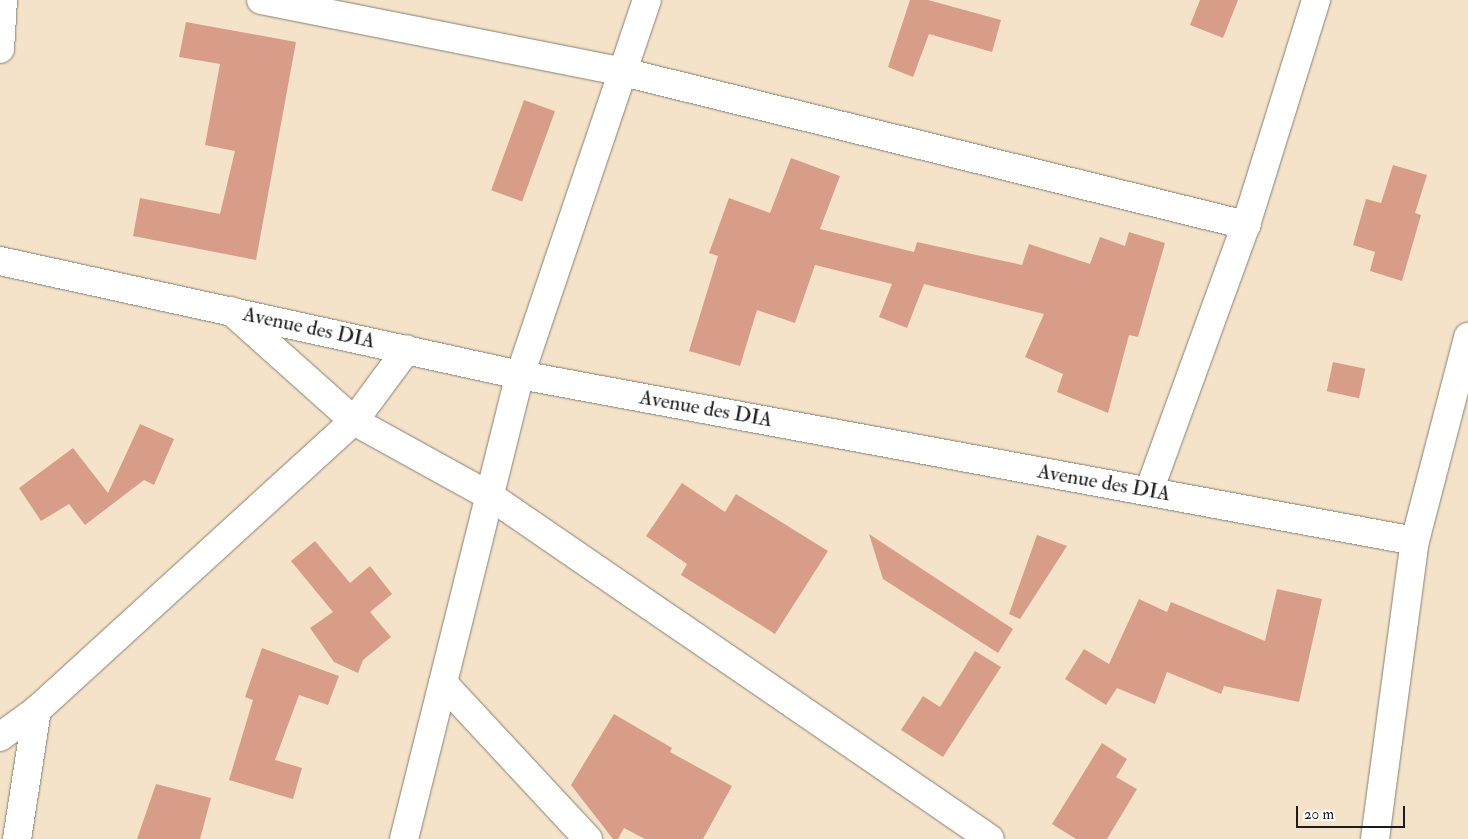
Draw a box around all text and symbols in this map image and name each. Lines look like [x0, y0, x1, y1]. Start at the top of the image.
street label: Avenue des DIA [241, 302, 377, 354]
street label: Avenue des DIA [637, 385, 775, 433]
street label: Avenue des DIA [1035, 459, 1173, 507]
scale bar [1298, 796, 1407, 828]
text: 20 m [1304, 805, 1334, 824]

